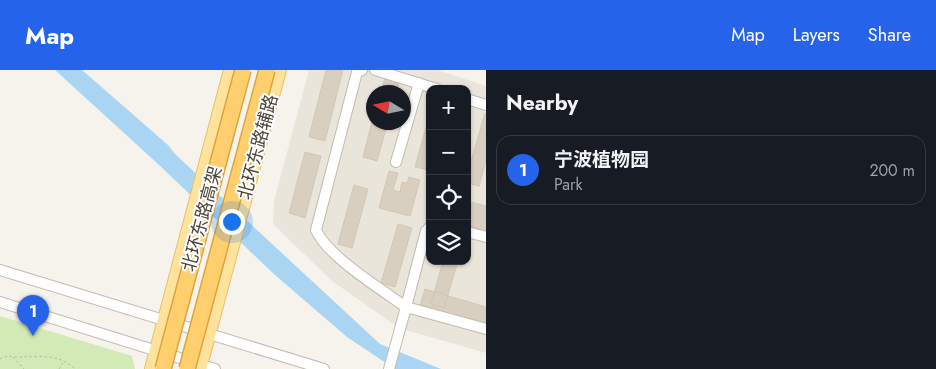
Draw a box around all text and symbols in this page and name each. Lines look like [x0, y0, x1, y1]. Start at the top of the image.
text: Map [25, 18, 74, 53]
text: Map [731, 22, 765, 48]
text: Layers [793, 22, 840, 48]
text: Share [868, 22, 911, 48]
north arrow [366, 85, 411, 130]
map controls [426, 85, 471, 265]
button: + [426, 85, 471, 130]
text: Nearby [506, 88, 578, 118]
street label: 北环东路辅路 [231, 91, 285, 203]
button: − [426, 130, 471, 175]
text: 宁波植物园 [554, 146, 649, 173]
text: 1 [519, 159, 527, 182]
text: 200 m [869, 159, 915, 182]
street label: 北环东路高架 [175, 163, 229, 275]
text: Park [554, 173, 583, 196]
button: locate [426, 175, 471, 220]
your location [219, 209, 245, 235]
button: layers [426, 220, 471, 265]
pin: 1 [17, 295, 49, 336]

